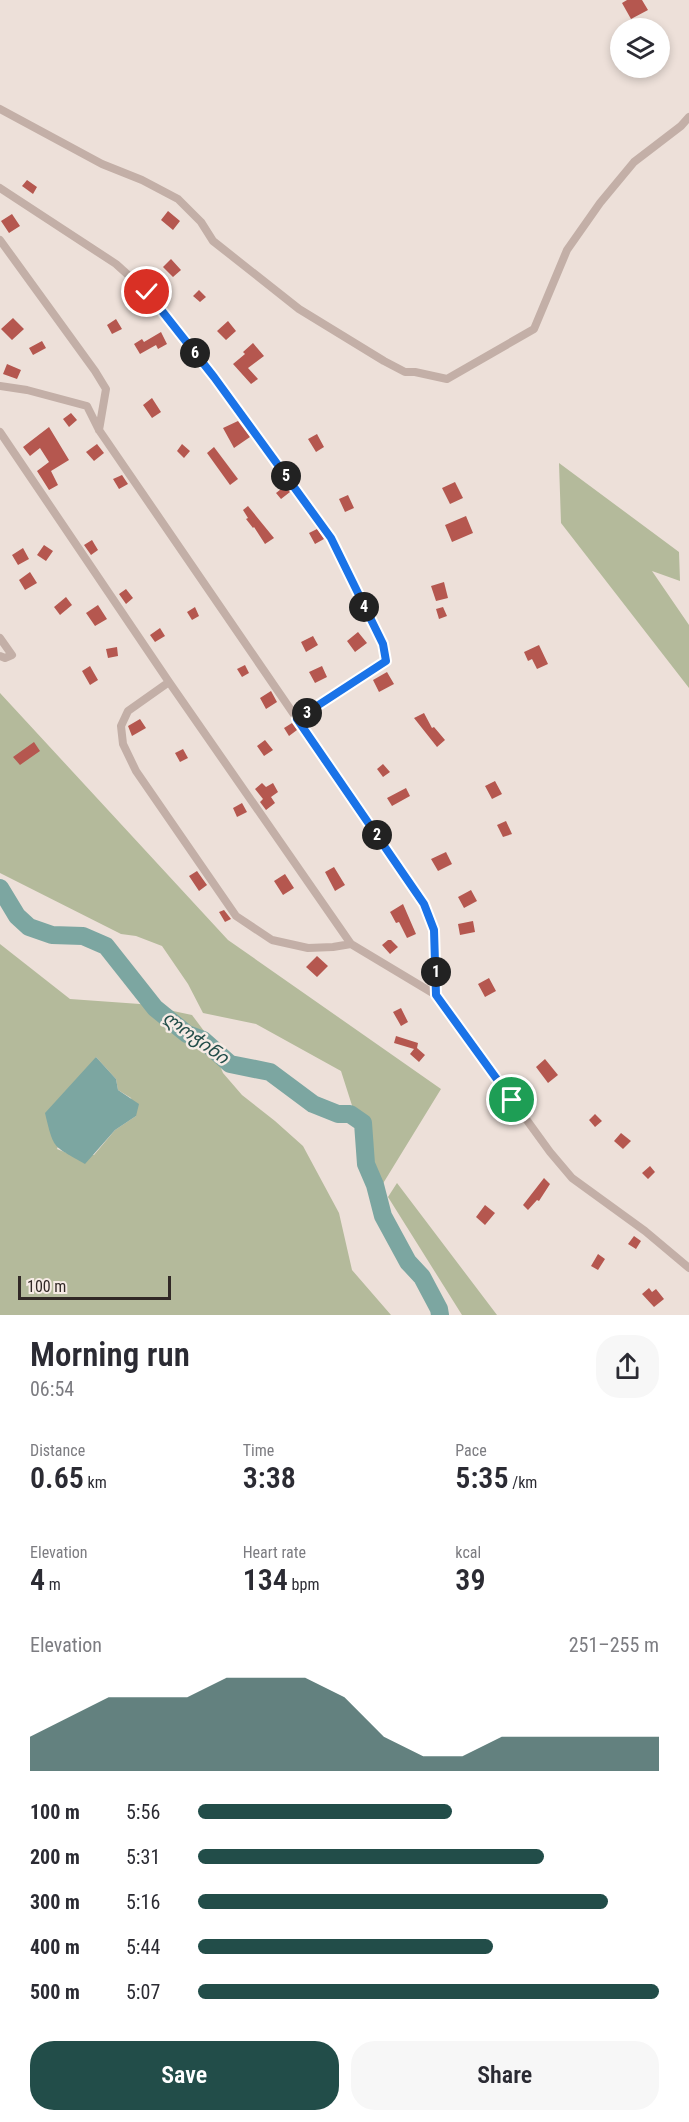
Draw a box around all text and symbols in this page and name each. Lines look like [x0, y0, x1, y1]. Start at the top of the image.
map controls [610, 18, 670, 78]
button: layers [610, 18, 670, 78]
pin [121, 266, 172, 317]
icon: check [130, 275, 163, 308]
pin: 6 [180, 338, 210, 368]
text: 6 [191, 343, 199, 362]
pin: 5 [271, 461, 301, 491]
text: 5 [282, 466, 290, 485]
pin: 4 [349, 592, 379, 622]
text: 4 [360, 597, 368, 616]
pin: 3 [292, 698, 322, 728]
text: 3 [303, 703, 311, 722]
pin: 2 [362, 820, 392, 850]
text: 2 [373, 825, 381, 844]
pin: 1 [421, 957, 451, 987]
text: 1 [432, 962, 440, 981]
water label: ლოჭინი [159, 1006, 233, 1069]
pin [486, 1074, 537, 1125]
icon: arrive [495, 1083, 528, 1116]
scale bar [18, 1273, 171, 1300]
text: 100 m [27, 1277, 66, 1296]
text: Morning run [30, 1335, 190, 1374]
button: share [596, 1335, 659, 1398]
text: 06:54 [30, 1377, 74, 1401]
text: Distance [30, 1441, 85, 1460]
text: Time [243, 1441, 274, 1460]
text: Pace [455, 1441, 487, 1460]
text: 0.65 [30, 1460, 84, 1495]
text: 3:38 [243, 1460, 296, 1495]
text: 5:35 [455, 1460, 509, 1495]
text: km [84, 1473, 107, 1492]
text: /km [509, 1473, 537, 1492]
text: Elevation [30, 1543, 88, 1562]
text: Heart rate [243, 1543, 306, 1562]
text: kcal [455, 1543, 481, 1562]
text: 4 [30, 1562, 45, 1597]
text: 134 [243, 1562, 288, 1597]
text: 39 [455, 1562, 486, 1597]
text: m [45, 1575, 61, 1594]
text: bpm [288, 1575, 319, 1594]
text: Elevation [30, 1633, 102, 1657]
text: 251–255 m [569, 1633, 659, 1657]
text: 100 m [30, 1800, 80, 1824]
text: 5:56 [126, 1800, 160, 1824]
text: 200 m [30, 1845, 80, 1869]
text: 5:31 [126, 1845, 160, 1869]
text: 300 m [30, 1890, 80, 1914]
text: 5:16 [126, 1890, 160, 1914]
text: 400 m [30, 1935, 80, 1959]
text: 5:44 [126, 1935, 160, 1959]
text: 500 m [30, 1980, 80, 2004]
text: 5:07 [126, 1980, 160, 2004]
button: Save [30, 2041, 339, 2110]
button: Share [351, 2041, 659, 2110]

